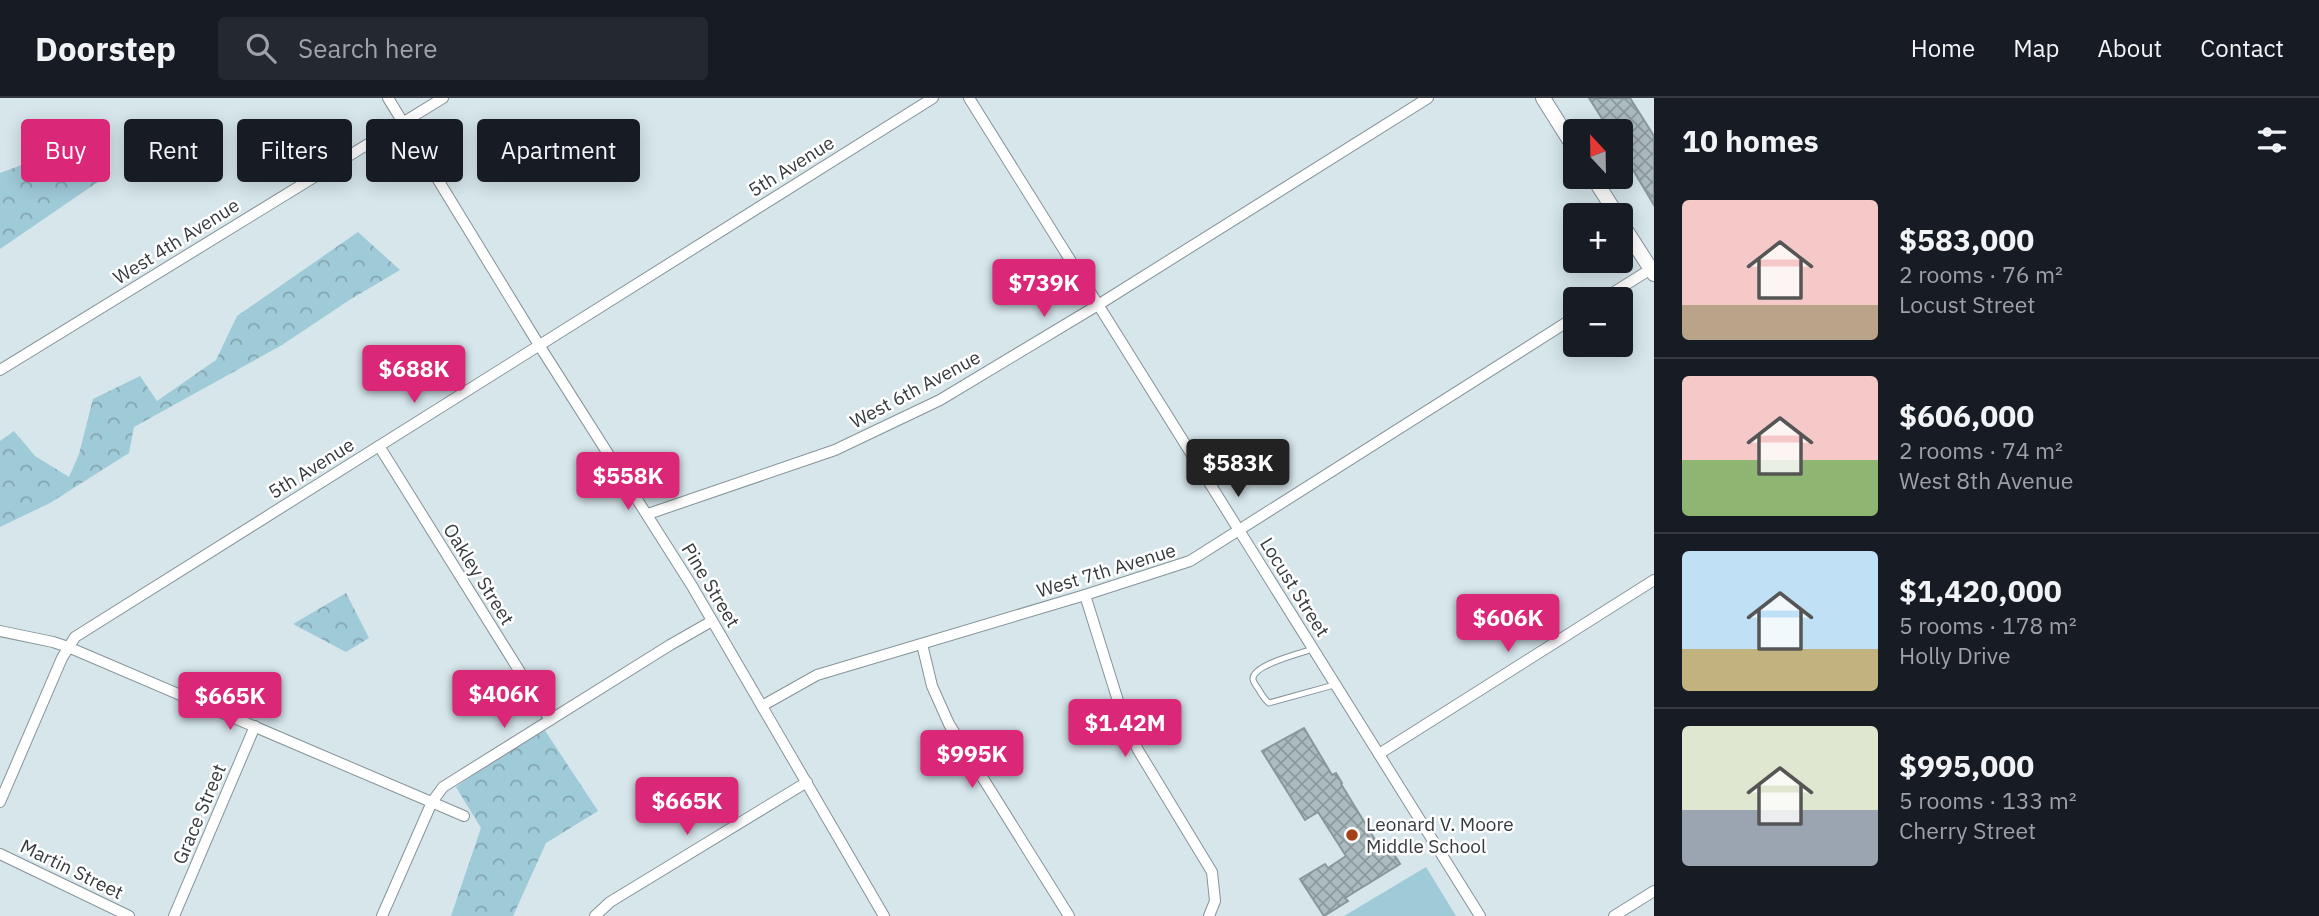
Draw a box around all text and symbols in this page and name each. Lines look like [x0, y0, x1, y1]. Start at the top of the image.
search box [218, 17, 708, 80]
text: Doorstep [35, 27, 176, 70]
icon: search [242, 29, 280, 67]
text: Search here [298, 31, 437, 65]
text: Home [1911, 32, 1975, 64]
text: Map [2013, 32, 2059, 64]
text: About [2097, 32, 2162, 64]
text: Contact [2200, 32, 2284, 64]
chip: Buy [21, 119, 110, 182]
chip: Rent [124, 119, 223, 182]
chip: Filters [237, 119, 352, 182]
chip: New [366, 119, 463, 182]
chip: Apartment [477, 119, 640, 182]
north arrow [1563, 119, 1633, 189]
map controls [1563, 119, 1633, 357]
text: 10 homes [1682, 121, 1819, 160]
icon: filters [2253, 121, 2291, 159]
street label: 5th Avenue [744, 130, 838, 202]
street label: West 4th Avenue [109, 193, 243, 289]
button: + [1563, 203, 1633, 273]
text: $583,000 [1899, 220, 2034, 259]
icon: home [1738, 228, 1822, 312]
text: 2 rooms · 76 m² [1899, 259, 2063, 289]
pin: $739K [995, 260, 1093, 319]
text: $739K [1008, 267, 1080, 297]
button: − [1563, 287, 1633, 357]
text: Locust Street [1899, 289, 2035, 319]
pin: $688K [365, 345, 463, 405]
street label: West 6th Avenue [846, 345, 984, 433]
text: $688K [378, 353, 450, 383]
text: $606,000 [1899, 396, 2034, 435]
icon: home [1738, 404, 1822, 488]
street label: 5th Avenue [264, 432, 358, 504]
text: 2 rooms · 74 m² [1899, 435, 2063, 465]
pin: $583K [1189, 440, 1287, 499]
text: $583K [1202, 447, 1274, 477]
pin: $558K [579, 452, 677, 512]
text: $558K [592, 460, 664, 490]
text: West 8th Avenue [1899, 465, 2073, 495]
street label: Oakley Street [438, 519, 520, 629]
street label: Locust Street [1255, 533, 1335, 641]
street label: West 7th Avenue [1034, 537, 1178, 603]
street label: Pine Street [676, 538, 746, 632]
text: $1,420,000 [1899, 571, 2062, 610]
icon: home [1738, 579, 1822, 663]
pin: $606K [1459, 594, 1557, 654]
text: $606K [1472, 602, 1544, 632]
text: 5 rooms · 178 m² [1899, 610, 2077, 640]
text: Holly Drive [1899, 640, 2011, 670]
pin: $406K [455, 670, 553, 730]
pin: $665K [181, 672, 279, 732]
text: $406K [468, 678, 540, 708]
text: $665K [194, 680, 266, 710]
pin: $1.42M [1068, 700, 1182, 759]
text: $1.42M [1084, 707, 1166, 737]
pin: $995K [923, 730, 1021, 790]
text: $995K [936, 738, 1008, 768]
text: $995,000 [1899, 746, 2034, 785]
icon: home [1738, 754, 1822, 838]
street label: Grace Street [167, 760, 231, 868]
pin: $665K [638, 778, 736, 837]
text: $665K [651, 785, 723, 815]
text: 5 rooms · 133 m² [1899, 785, 2077, 815]
place label: Leonard V. Moore Middle School [1366, 812, 1514, 858]
text: Cherry Street [1899, 815, 2036, 845]
marker: Leonard V. Moore Middle School [1344, 827, 1360, 843]
street label: Martin Street [17, 834, 127, 904]

